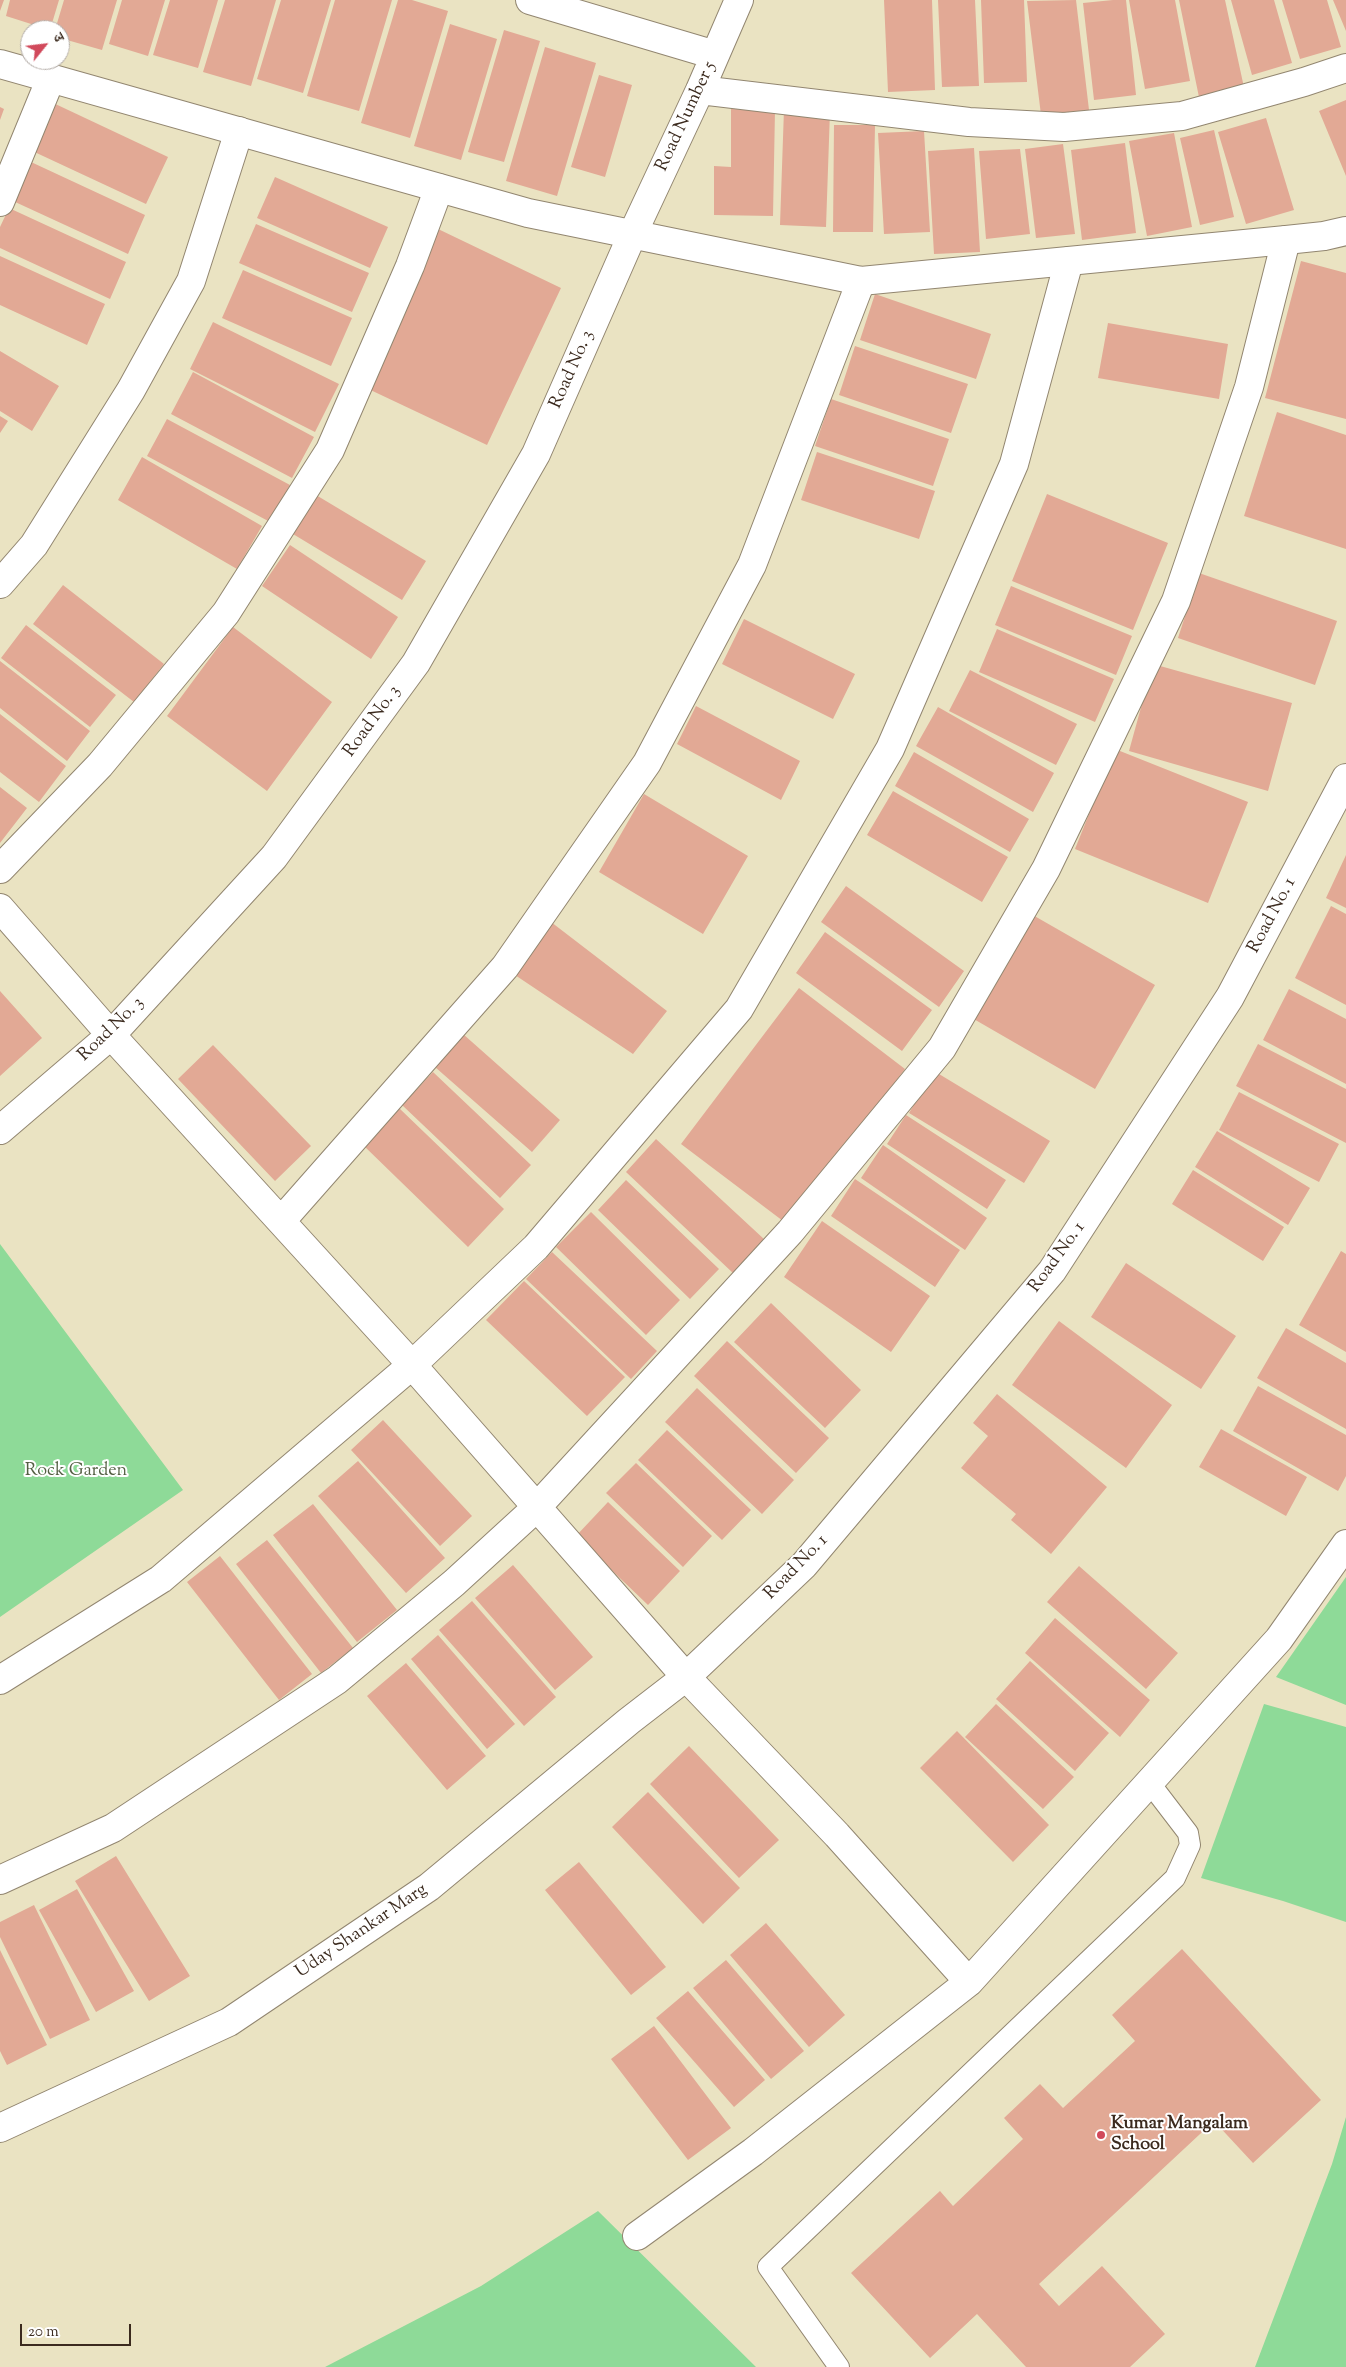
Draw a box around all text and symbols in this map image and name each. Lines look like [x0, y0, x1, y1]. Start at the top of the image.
north arrow [20, 20, 70, 70]
text: उ [47, 30, 68, 46]
street label: Road Number 5 [652, 59, 722, 175]
street label: Road No. 3 [546, 328, 600, 412]
street label: Road No. 3 [340, 682, 406, 762]
street label: Road No. 1 [1244, 875, 1302, 957]
street label: Road No. 3 [74, 993, 150, 1067]
street label: Road No. 1 [1025, 1218, 1091, 1298]
park label: Rock Garden [25, 1461, 127, 1483]
street label: Road No. 1 [761, 1531, 833, 1605]
street label: Uday Shankar Marg [292, 1880, 432, 1984]
place label: Kumar Mangalam School [1111, 2114, 1248, 2156]
marker: Kumar Mangalam School [1095, 2129, 1107, 2141]
scale bar [22, 2314, 134, 2346]
text: 20 m [28, 2322, 59, 2343]

